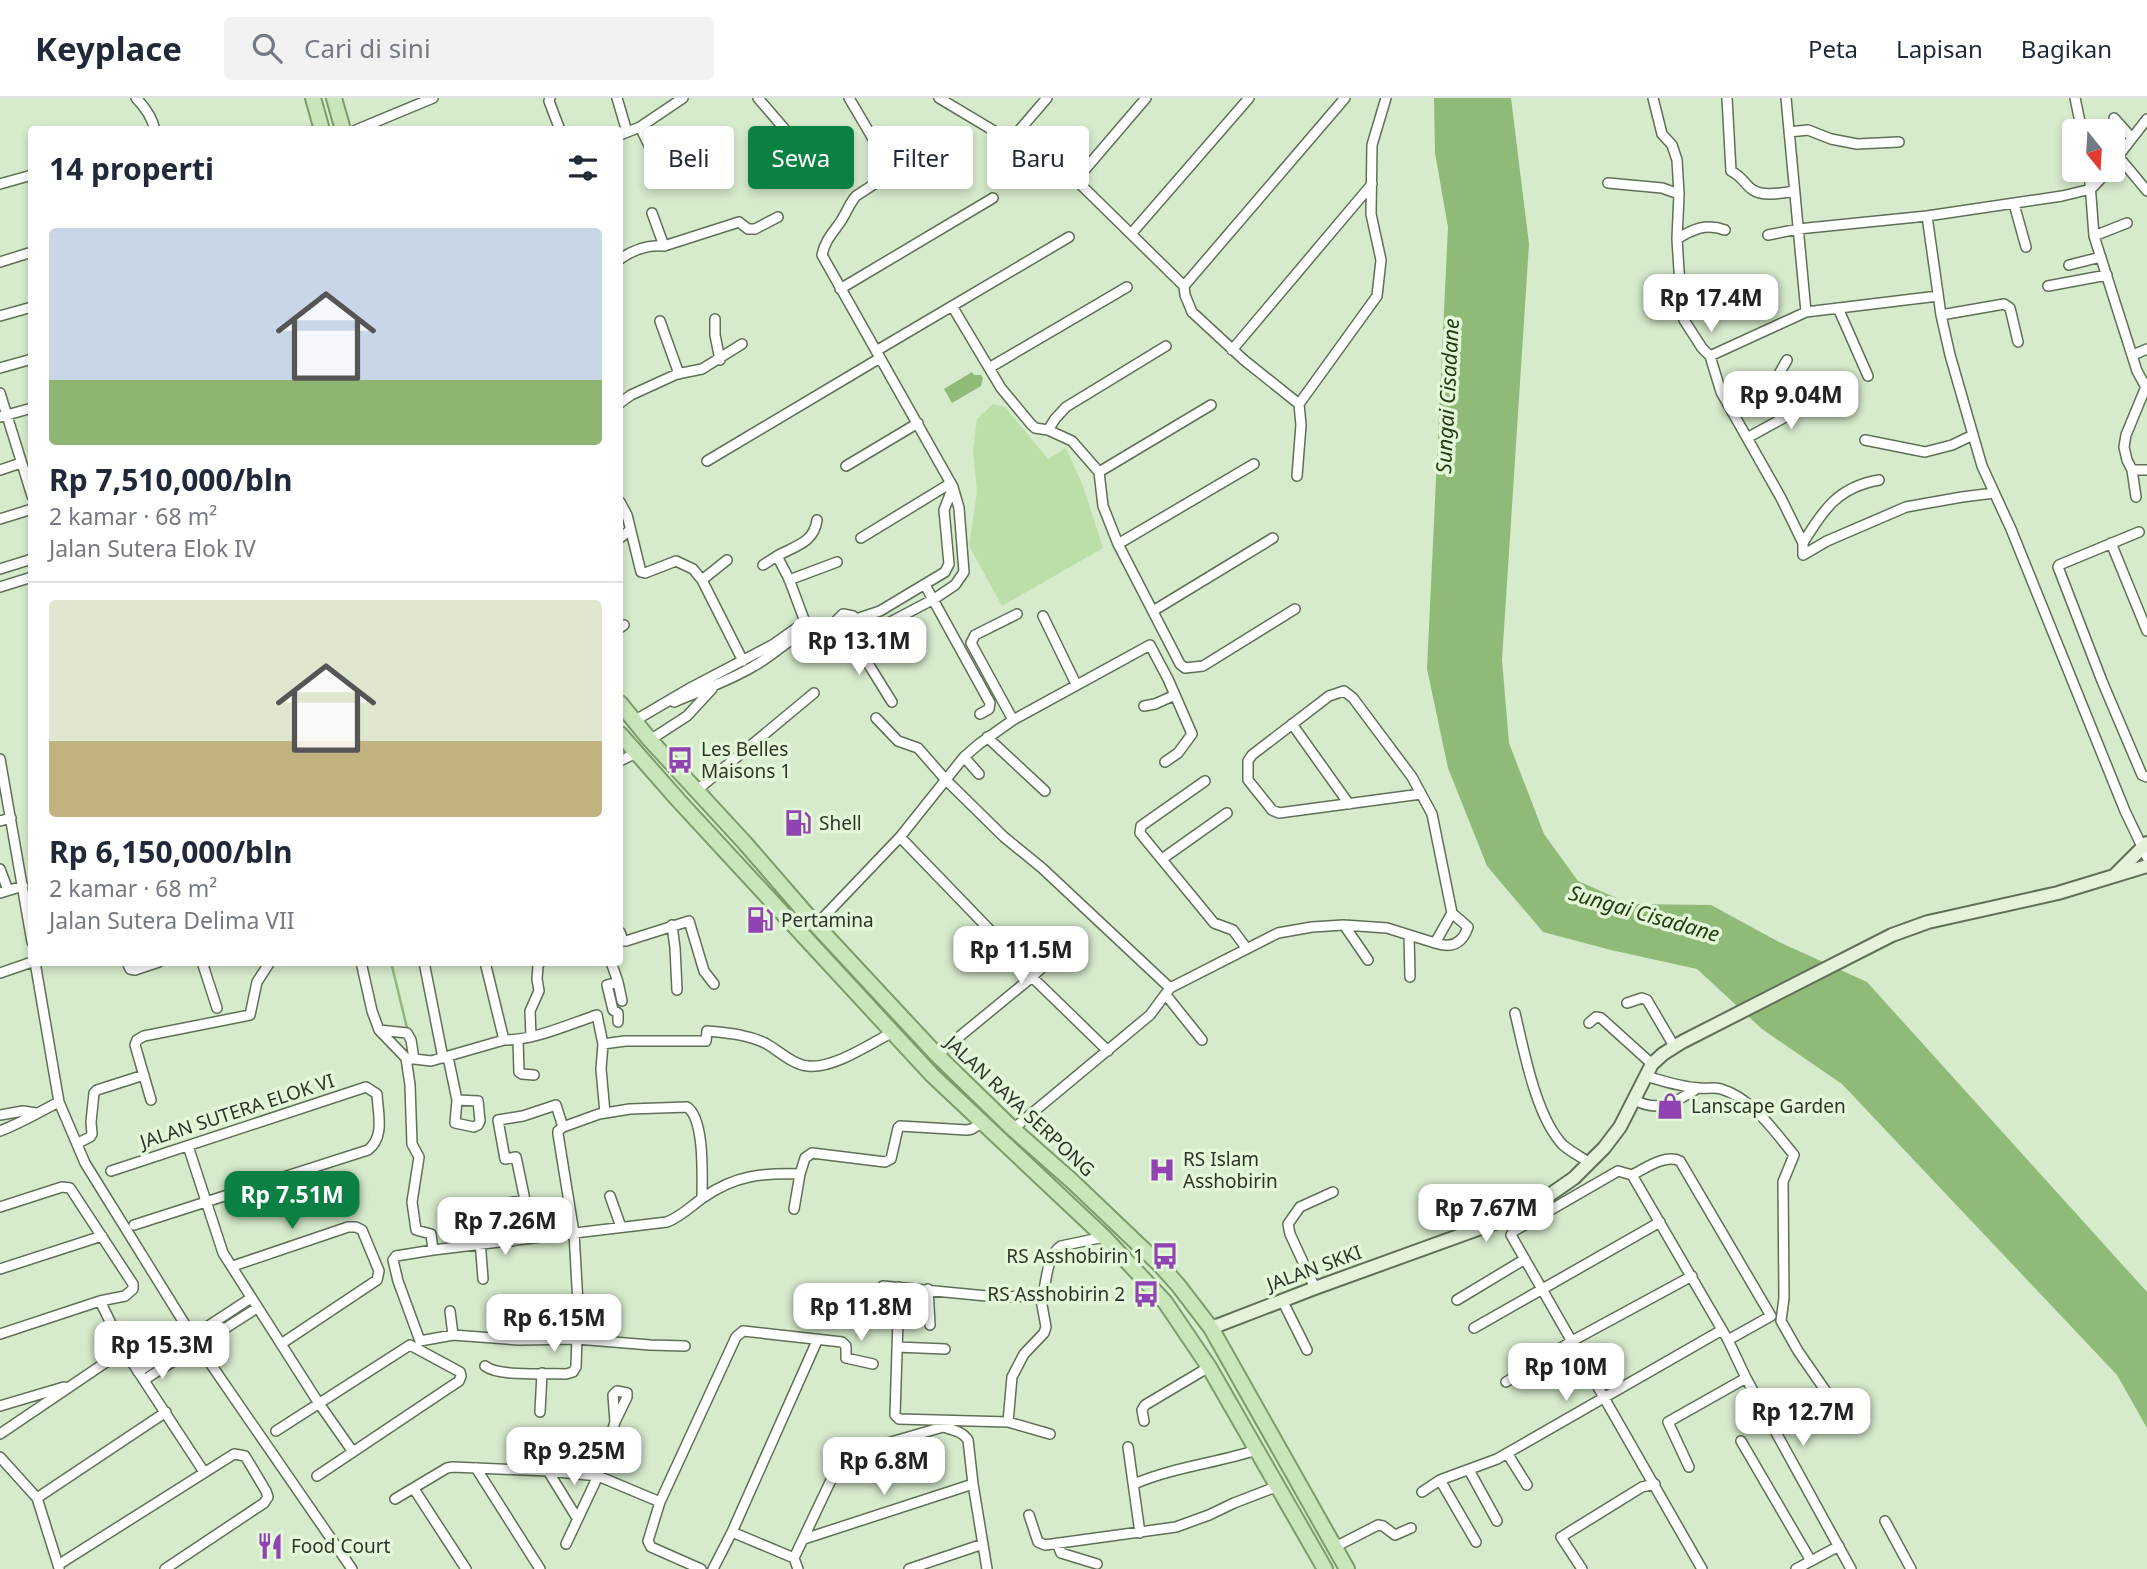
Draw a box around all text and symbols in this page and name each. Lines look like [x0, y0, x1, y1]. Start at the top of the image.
search box [224, 17, 714, 80]
text: Keyplace [35, 26, 182, 71]
icon: search [248, 29, 286, 67]
text: Cari di sini [304, 30, 431, 66]
text: Peta [1808, 32, 1858, 65]
text: Lapisan [1896, 32, 1983, 65]
text: Bagikan [2021, 32, 2112, 65]
north arrow [2062, 119, 2124, 182]
map controls [2062, 119, 2125, 182]
chip: Beli [644, 126, 734, 189]
chip: Sewa [748, 126, 854, 189]
chip: Filter [868, 126, 973, 189]
chip: Baru [987, 126, 1089, 189]
text: 14 properti [49, 148, 214, 189]
icon: filters [564, 149, 602, 187]
icon: home [263, 273, 389, 399]
pin: Rp 17.4M [1639, 274, 1783, 334]
text: Rp 17.4M [1659, 281, 1763, 313]
water label: Sungai Cisadane [1429, 318, 1465, 474]
pin: Rp 9.04M [1719, 372, 1863, 431]
text: Rp 9.04M [1739, 378, 1843, 410]
text: Rp 7,510,000/bln [49, 459, 293, 500]
text: 2 kamar · 68 m² [49, 500, 217, 532]
text: Jalan Sutera Elok IV [49, 532, 256, 564]
pin: Rp 13.1M [787, 618, 931, 677]
text: Rp 13.1M [807, 624, 911, 656]
icon: home [263, 645, 389, 771]
place label: Les Belles Maisons 1 [701, 736, 791, 784]
bus stop icon: Les Belles Maisons 1 [665, 745, 695, 775]
fuel station icon: Shell [783, 808, 813, 838]
place label: Shell [819, 810, 862, 836]
text: Rp 6,150,000/bln [49, 831, 293, 872]
text: 2 kamar · 68 m² [49, 872, 217, 904]
water label: Sungai Cisadane [1566, 878, 1723, 948]
text: Jalan Sutera Delima VII [49, 904, 295, 936]
fuel station icon: Pertamina [745, 905, 775, 935]
place label: Pertamina [781, 907, 874, 933]
pin: Rp 11.5M [949, 926, 1093, 986]
text: Rp 11.5M [969, 933, 1073, 965]
street label: JALAN RAYA SERPONG [938, 1028, 1100, 1182]
street label: JALAN SUTERA ELOK VI [135, 1067, 337, 1155]
shop icon: Lanscape Garden [1655, 1091, 1685, 1121]
place label: Lanscape Garden [1691, 1093, 1846, 1119]
place label: RS Islam Asshobirin [1183, 1146, 1278, 1194]
hospital icon: RS Islam Asshobirin [1147, 1155, 1177, 1185]
pin: Rp 7.51M [220, 1172, 364, 1231]
text: Rp 7.51M [240, 1178, 344, 1210]
pin: Rp 7.67M [1414, 1184, 1558, 1244]
text: Rp 7.67M [1434, 1191, 1538, 1223]
pin: Rp 7.26M [433, 1198, 577, 1257]
text: Rp 7.26M [453, 1204, 557, 1236]
street label: JALAN SKKI [1261, 1239, 1365, 1298]
bus stop icon: RS Asshobirin 1 [1150, 1241, 1180, 1271]
place label: RS Asshobirin 1 [1006, 1243, 1144, 1269]
bus stop icon: RS Asshobirin 2 [1131, 1279, 1161, 1309]
place label: RS Asshobirin 2 [987, 1281, 1125, 1307]
pin: Rp 11.8M [789, 1284, 933, 1343]
text: Rp 11.8M [809, 1290, 913, 1322]
pin: Rp 6.15M [482, 1294, 626, 1354]
text: Rp 6.15M [502, 1301, 606, 1333]
pin: Rp 15.3M [90, 1322, 234, 1381]
text: Rp 15.3M [110, 1328, 214, 1360]
pin: Rp 10M [1509, 1344, 1623, 1403]
text: Rp 10M [1524, 1350, 1608, 1382]
pin: Rp 12.7M [1731, 1388, 1875, 1448]
text: Rp 12.7M [1751, 1395, 1855, 1427]
pin: Rp 9.25M [502, 1428, 646, 1487]
text: Rp 9.25M [522, 1434, 626, 1466]
pin: Rp 6.8M [819, 1438, 949, 1497]
text: Rp 6.8M [839, 1444, 929, 1476]
restaurant icon: Food Court [255, 1531, 285, 1561]
place label: Food Court [291, 1533, 391, 1559]

